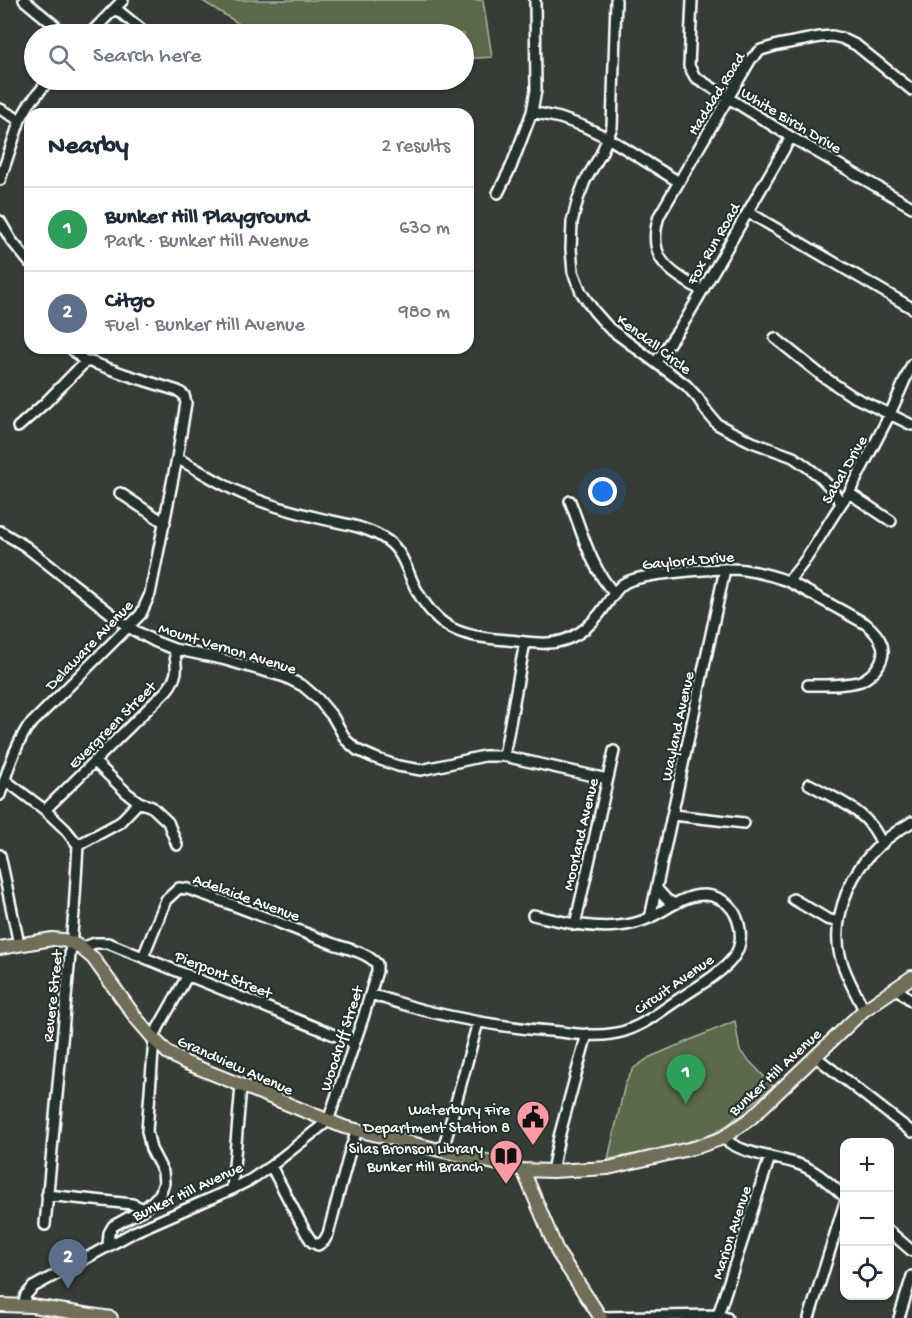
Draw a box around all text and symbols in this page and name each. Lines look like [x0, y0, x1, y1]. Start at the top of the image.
search box [24, 24, 474, 90]
icon: search [45, 41, 78, 74]
text: Search here [93, 44, 201, 70]
street label: Haddad Road [685, 49, 752, 140]
street label: White Birch Drive [736, 84, 845, 160]
text: Nearby [48, 132, 129, 163]
text: 2 results [381, 136, 450, 159]
street label: Fox Run Road [684, 199, 747, 290]
text: Bunker Hill Playground [105, 205, 309, 231]
text: 1 [63, 218, 72, 241]
text: 630 m [399, 218, 450, 241]
text: Park · Bunker Hill Avenue [105, 231, 309, 254]
text: Citgo [105, 289, 155, 315]
text: 2 [63, 302, 72, 325]
text: 980 m [399, 302, 450, 325]
street label: Kendall Circle [612, 311, 695, 381]
text: Fuel · Bunker Hill Avenue [105, 315, 305, 338]
street label: Sabal Drive [819, 433, 874, 508]
your location [588, 477, 617, 506]
street label: Gaylord Drive [641, 549, 736, 576]
street label: Delaware Avenue [42, 597, 139, 696]
street label: Mount Vernon Avenue [156, 620, 299, 681]
street label: Wayland Avenue [659, 669, 700, 783]
street label: Evergreen Street [66, 678, 162, 774]
street label: Moorland Avenue [560, 776, 605, 893]
street label: Adelaide Avenue [190, 871, 303, 928]
street label: Revere Street [40, 948, 69, 1043]
street label: Pierpont Street [170, 948, 275, 1005]
street label: Circuit Avenue [632, 951, 719, 1020]
street label: Woodruff Street [317, 983, 370, 1094]
street label: Bunker Hill Avenue [725, 1025, 827, 1122]
street label: Grandview Avenue [174, 1033, 296, 1102]
pin: 1 [666, 1054, 706, 1104]
public building icon: Waterbury Fire Department Station 8 [515, 1099, 551, 1146]
place label: Waterbury Fire Department Station 8 [363, 1102, 511, 1139]
library icon: Silas Bronson Library Bunker Hill Branch [488, 1138, 524, 1185]
map controls [840, 1138, 894, 1300]
button: + [840, 1138, 894, 1192]
place label: Silas Bronson Library Bunker Hill Branch [349, 1141, 483, 1178]
street label: Bunker Hill Avenue [129, 1159, 247, 1227]
street label: Marion Avenue [709, 1183, 758, 1282]
button: − [840, 1192, 894, 1246]
pin: 2 [48, 1240, 88, 1289]
button: locate [840, 1246, 894, 1300]

